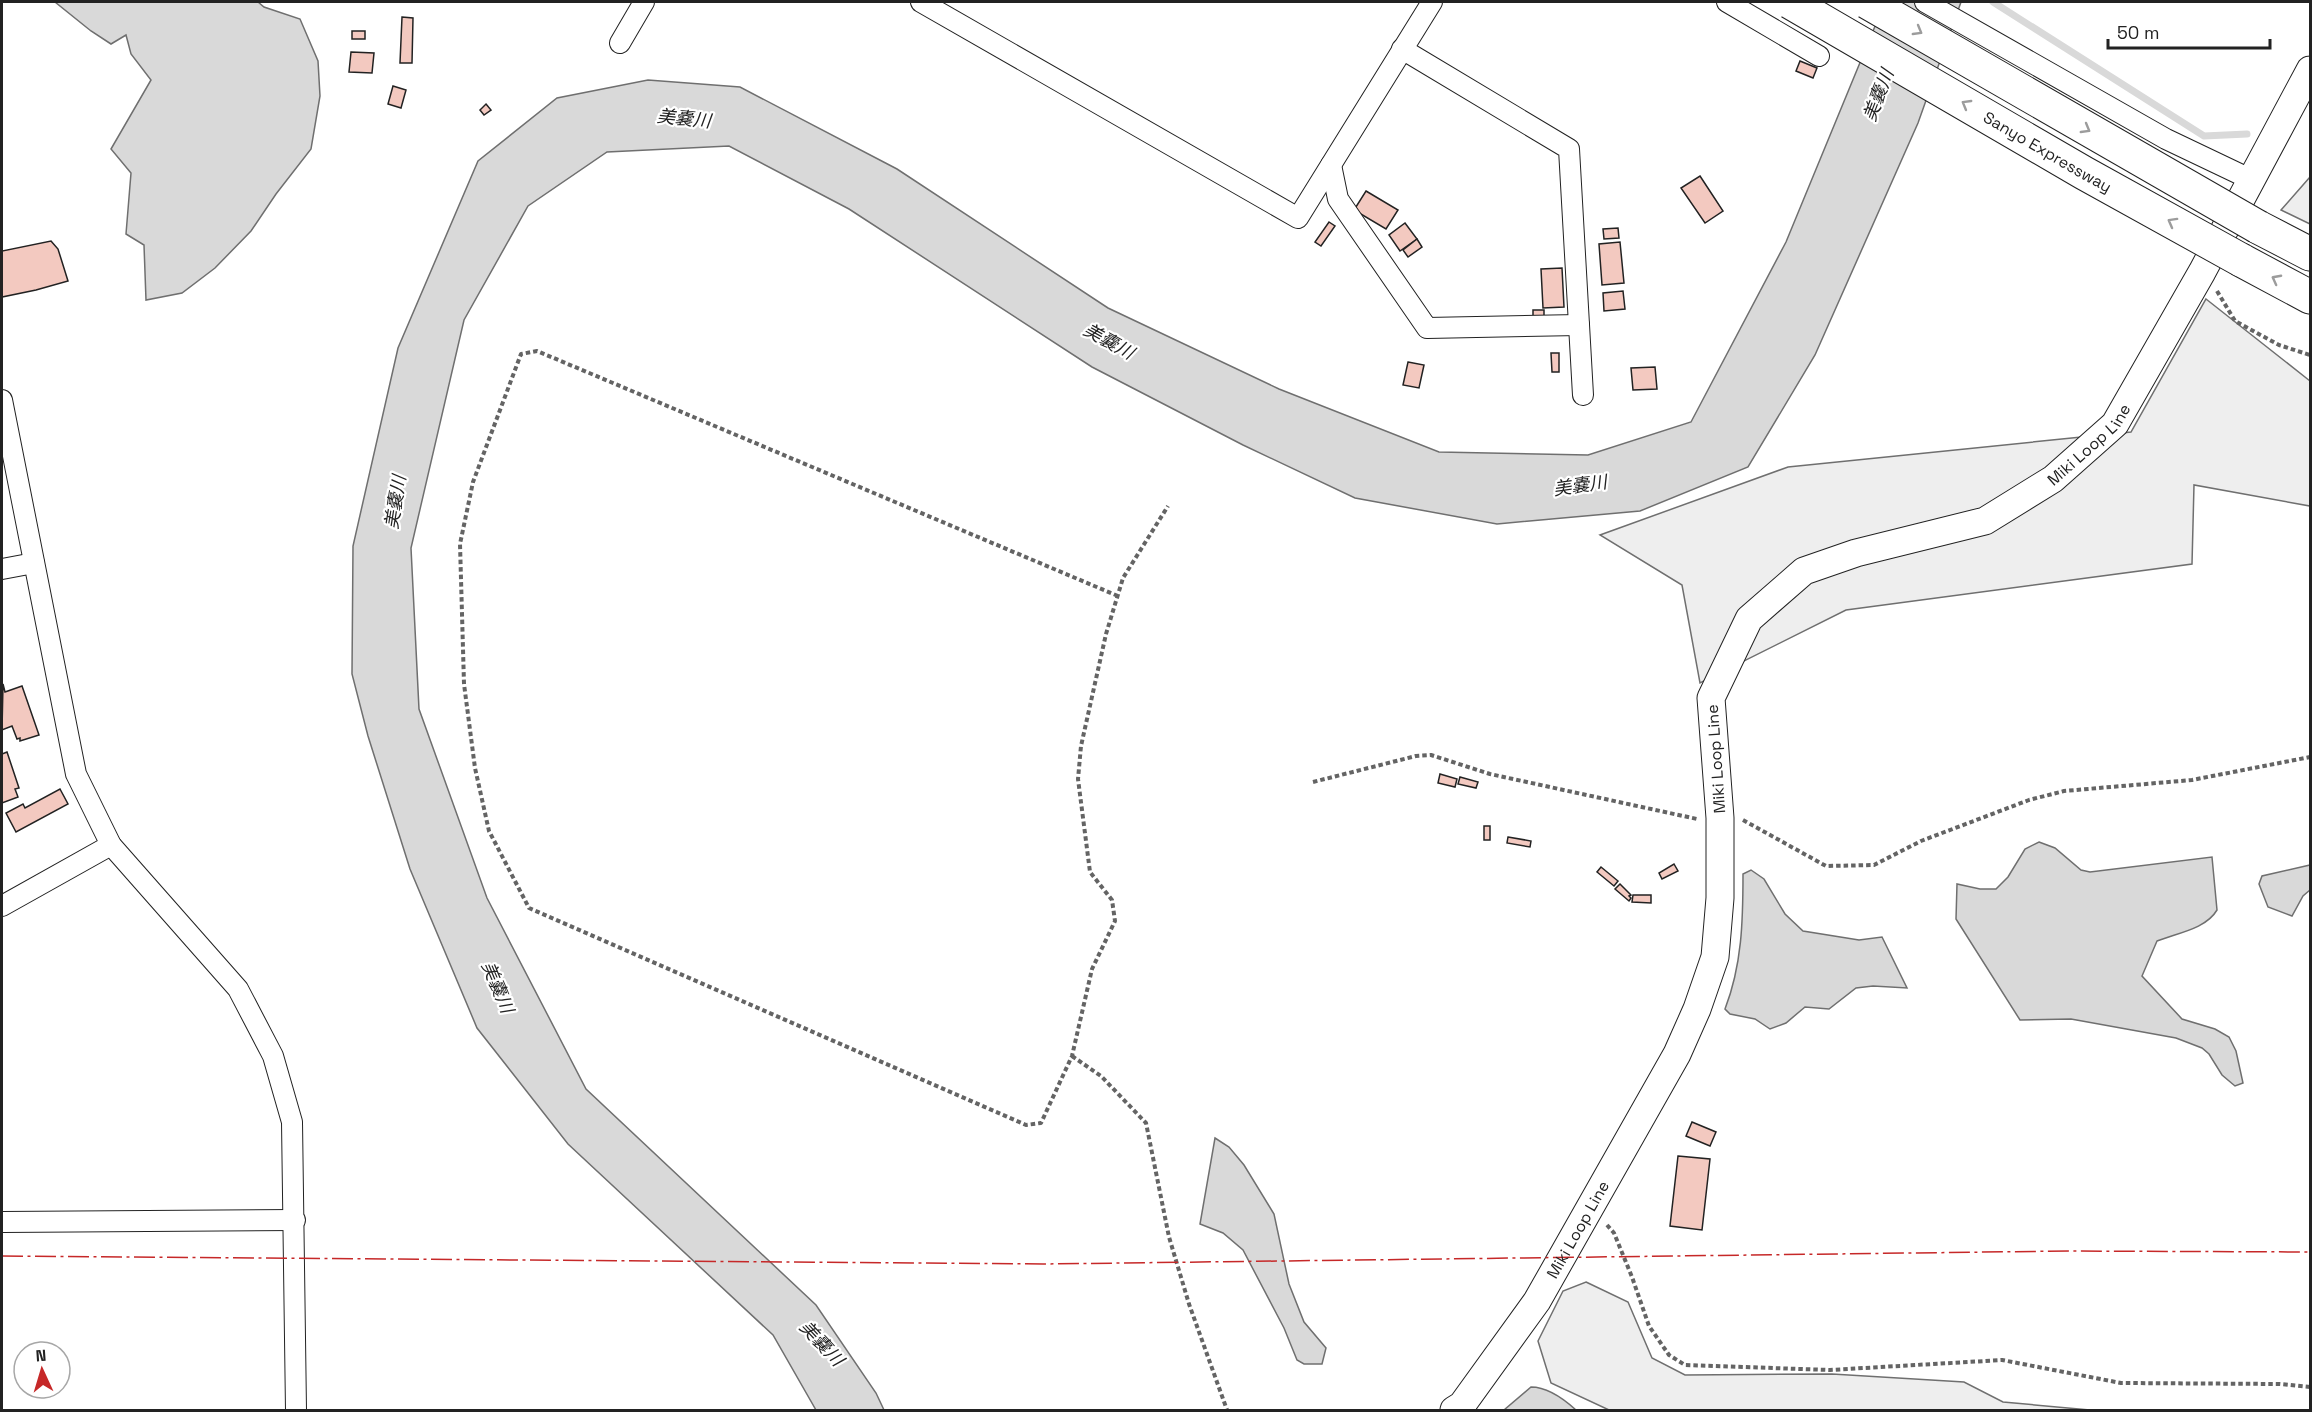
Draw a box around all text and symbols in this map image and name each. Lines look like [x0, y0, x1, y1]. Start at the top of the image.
scale bar [2108, 12, 2270, 50]
text: 50 m [2117, 21, 2159, 44]
one-way arrow [1912, 24, 1922, 35]
water label: 美嚢川 [1858, 64, 1899, 124]
one-way arrow [1962, 100, 1972, 112]
water label: 美嚢川 [656, 104, 714, 132]
street label: Sanyo Expressway [1980, 106, 2116, 197]
one-way arrow [2080, 122, 2090, 134]
one-way arrow [2168, 218, 2178, 229]
one-way arrow [2271, 274, 2282, 286]
water label: 美嚢川 [1080, 318, 1140, 365]
street label: Miki Loop Line [2043, 400, 2135, 490]
water label: 美嚢川 [1552, 470, 1610, 500]
water label: 美嚢川 [379, 472, 411, 530]
street label: Miki Loop Line [1702, 704, 1730, 814]
water label: 美嚢川 [477, 958, 520, 1018]
street label: Miki Loop Line [1542, 1177, 1614, 1282]
water label: 美嚢川 [795, 1315, 850, 1372]
north arrow [12, 1340, 72, 1400]
text: N [35, 1345, 47, 1366]

